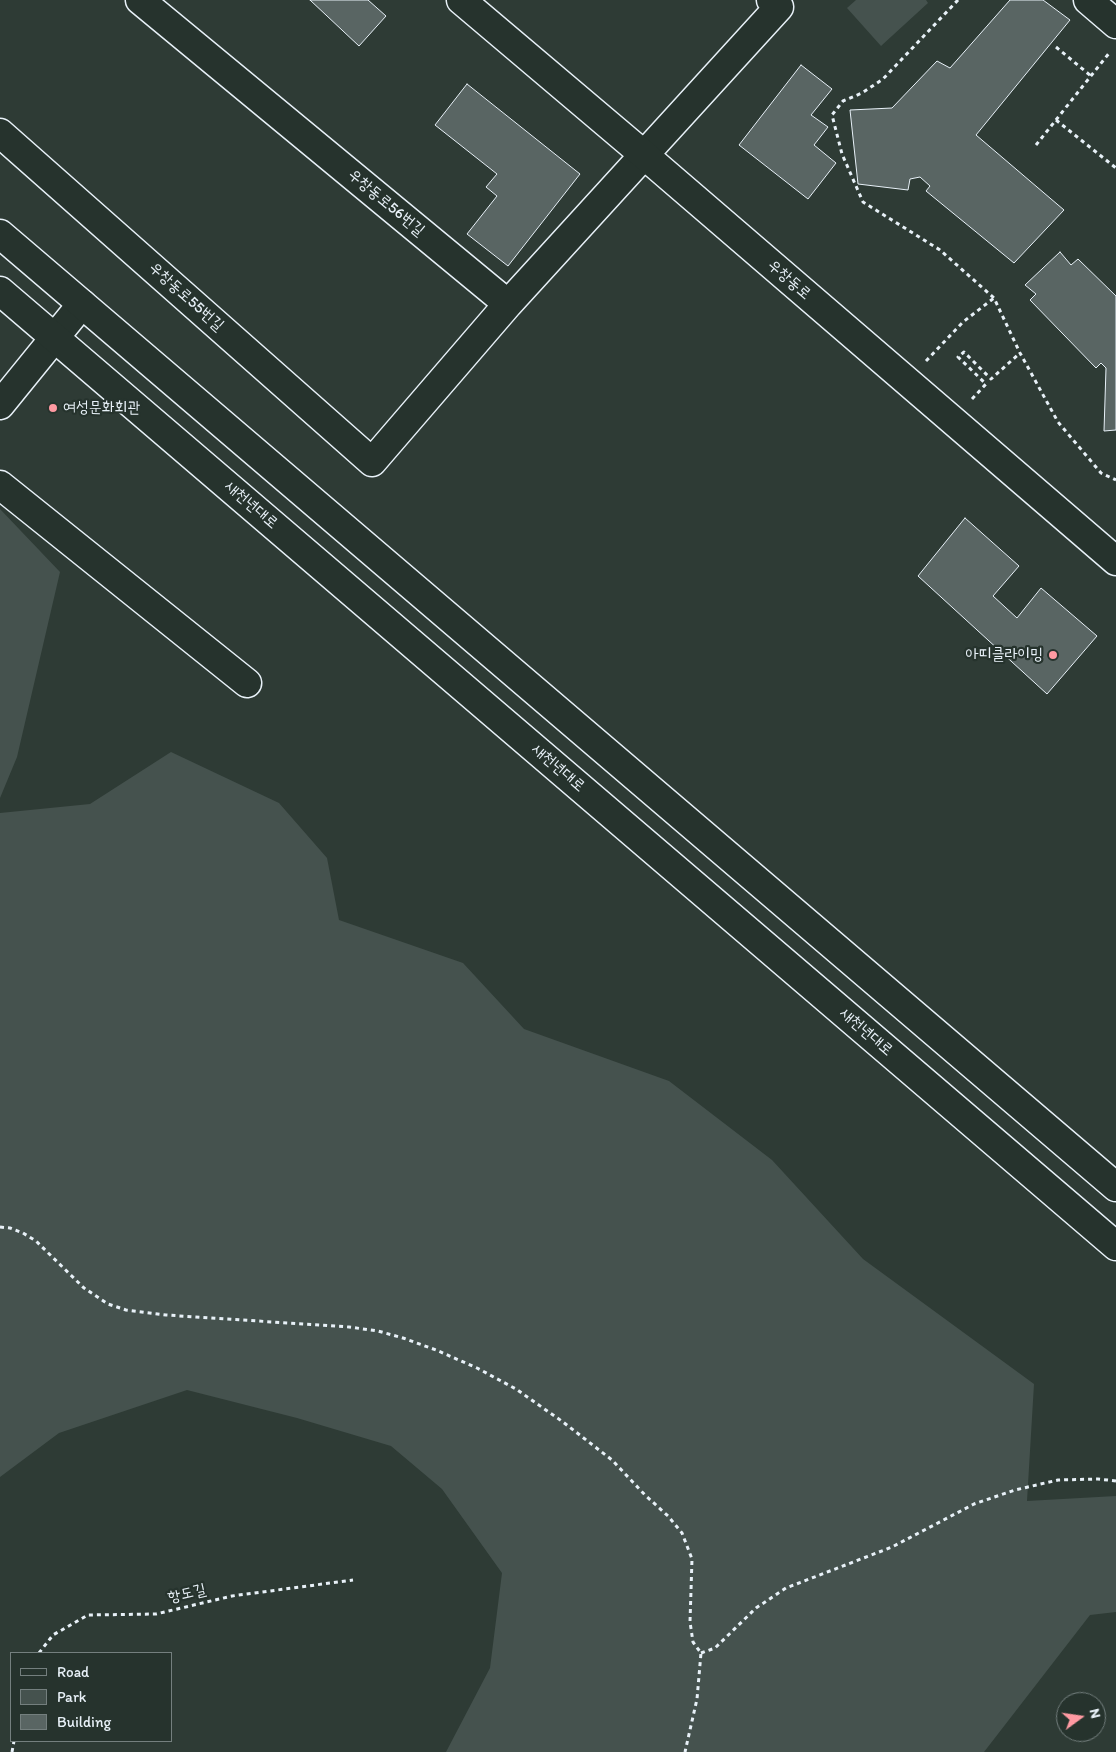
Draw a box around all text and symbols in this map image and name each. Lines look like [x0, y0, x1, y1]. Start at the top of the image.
street label: 우창동로56번길 [344, 165, 428, 241]
street label: 우창동로 [763, 256, 815, 304]
street label: 우창동로55번길 [145, 258, 227, 336]
place label: 여성문화회관 [63, 398, 140, 418]
marker: 여성문화회관 [47, 402, 59, 414]
street label: 새천년대로 [220, 477, 282, 533]
place label: 아띠클라이밍 [966, 645, 1043, 665]
marker: 아띠클라이밍 [1047, 649, 1059, 661]
street label: 새천년대로 [527, 740, 589, 796]
street label: 새천년대로 [835, 1004, 897, 1060]
street label: 항도길 [166, 1580, 208, 1608]
legend [10, 1652, 172, 1742]
text: Road [57, 1663, 89, 1681]
text: Park [57, 1688, 87, 1706]
north arrow [1056, 1692, 1106, 1742]
text: N [1086, 1707, 1104, 1720]
text: Building [57, 1713, 111, 1731]

